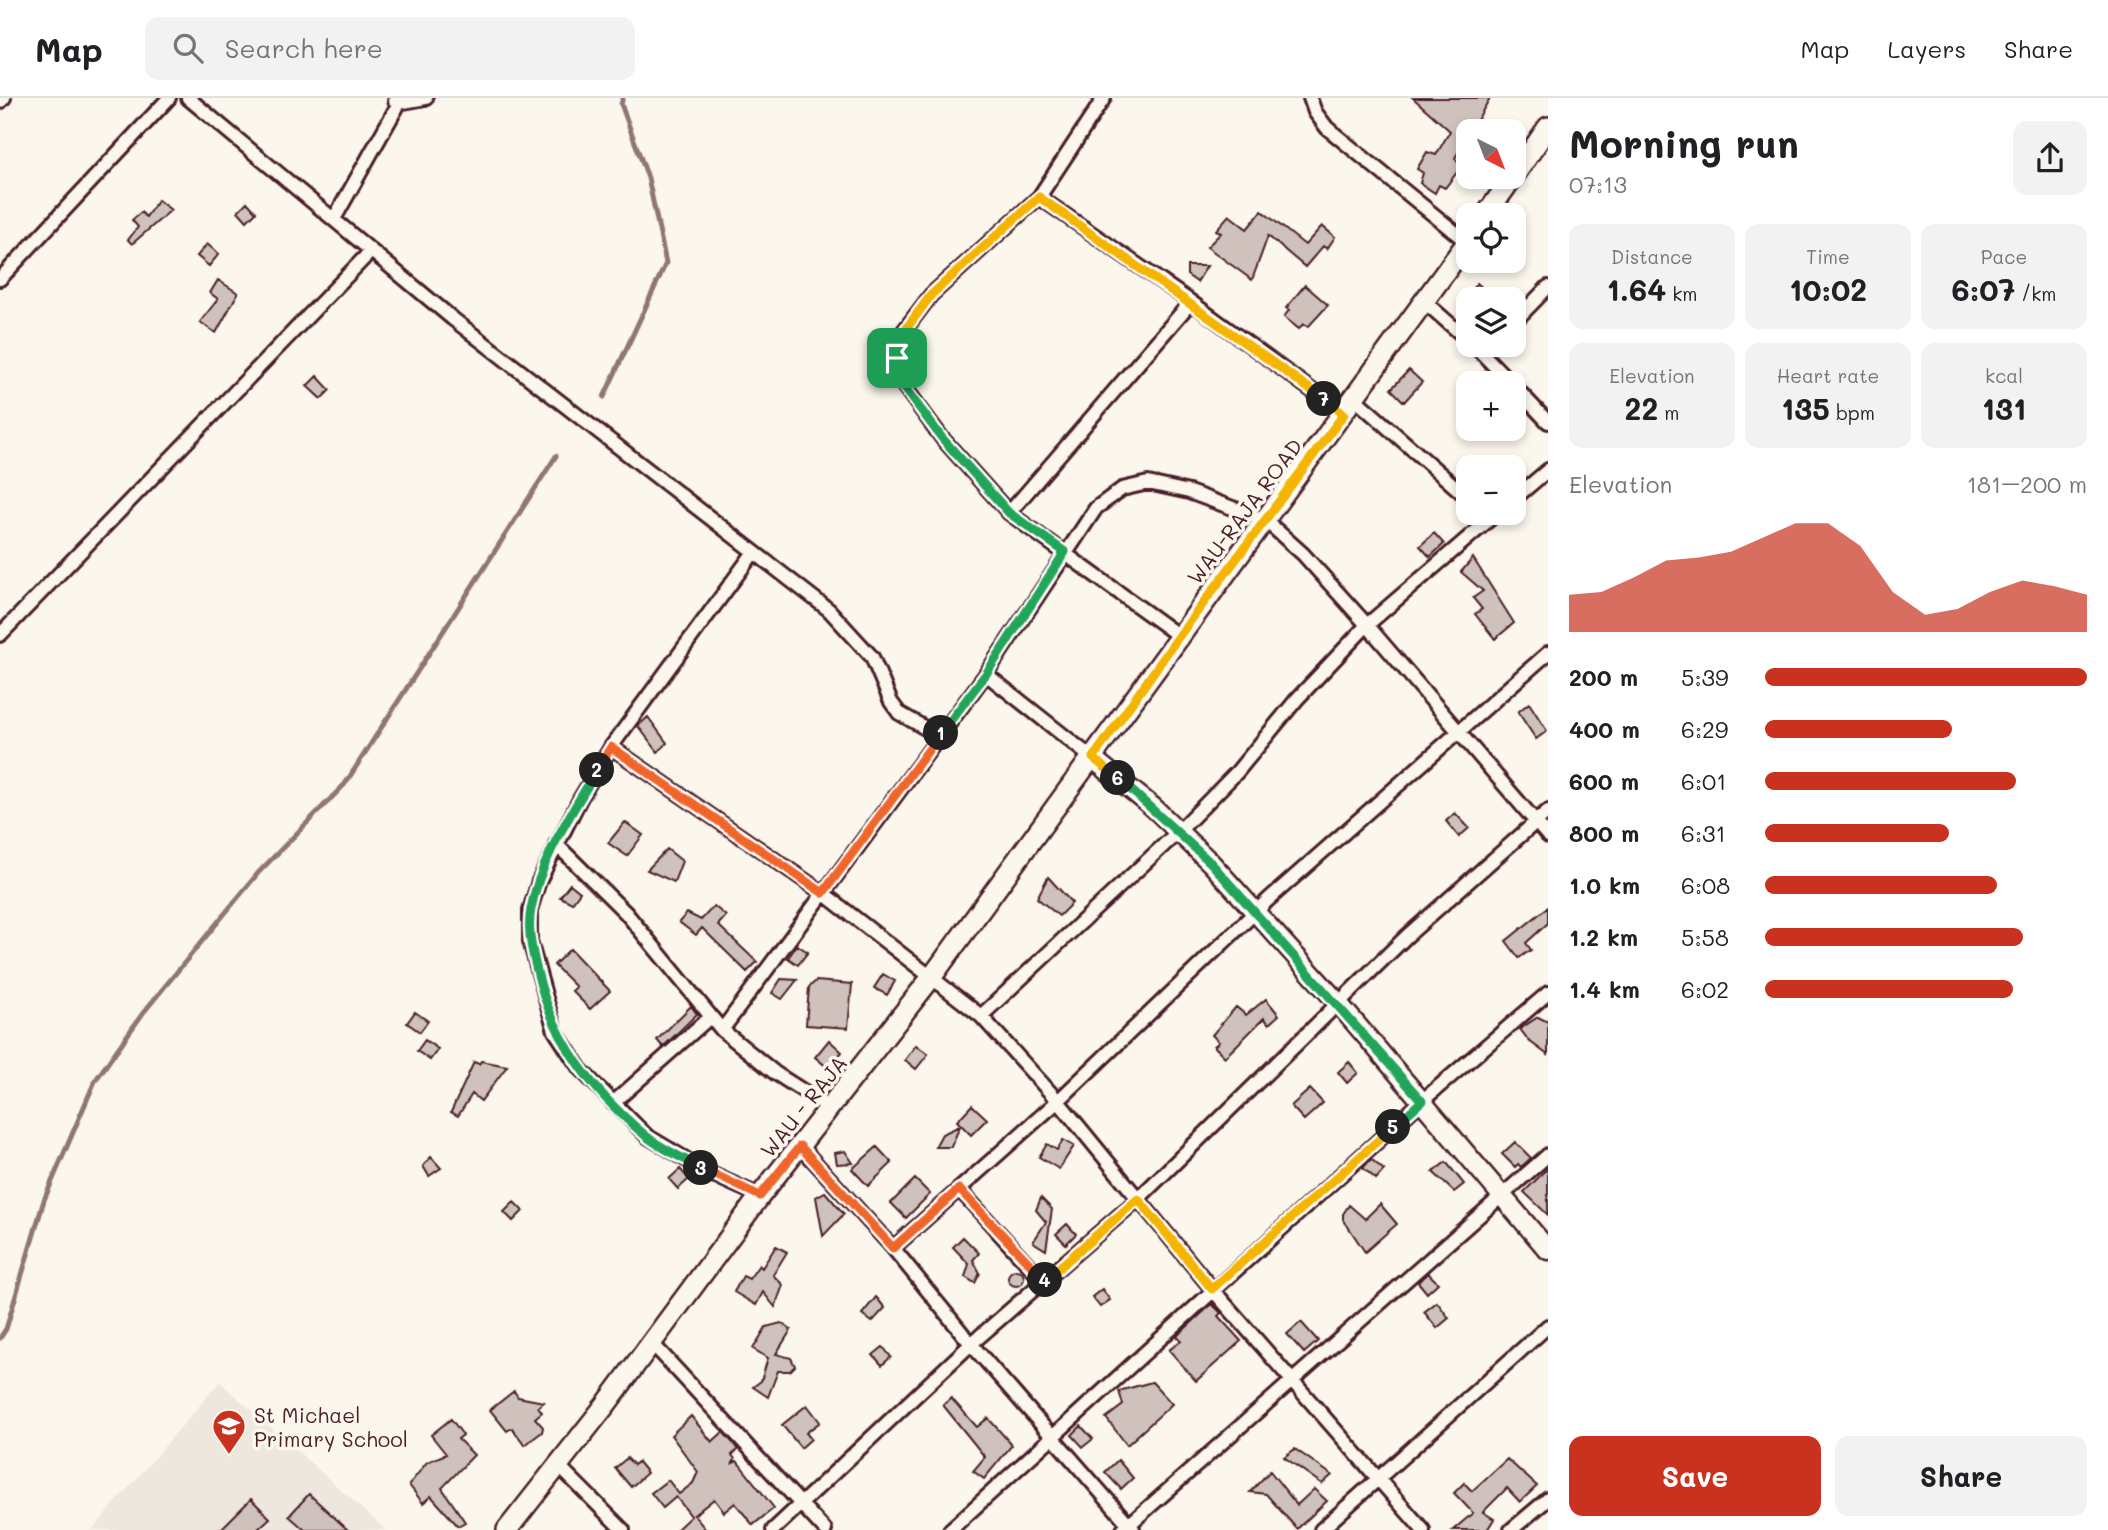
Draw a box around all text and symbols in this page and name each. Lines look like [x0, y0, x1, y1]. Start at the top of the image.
search box [145, 17, 635, 80]
text: Map [35, 27, 103, 70]
icon: search [169, 29, 207, 67]
text: Search here [225, 31, 383, 65]
text: Map [1801, 33, 1849, 64]
text: Layers [1887, 33, 1966, 64]
text: Share [2004, 33, 2073, 64]
text: Morning run [1569, 118, 1799, 168]
north arrow [1456, 119, 1526, 189]
map controls [1456, 119, 1526, 525]
button: share [2013, 121, 2087, 195]
text: 07:13 [1569, 169, 1627, 199]
button: locate [1456, 203, 1526, 273]
text: Distance [1611, 244, 1693, 269]
text: Time [1806, 244, 1850, 269]
text: Pace [1981, 244, 2027, 269]
text: 1.64 [1606, 269, 1666, 309]
text: 10:02 [1789, 269, 1867, 309]
text: 6:07 [1952, 269, 2015, 309]
text: km [1666, 281, 1698, 306]
text: /km [2015, 281, 2056, 306]
button: layers [1456, 287, 1526, 357]
pin [867, 328, 927, 388]
icon: arrive [878, 339, 916, 377]
text: Elevation [1609, 363, 1695, 388]
text: Heart rate [1777, 363, 1879, 388]
text: kcal [1985, 363, 2023, 388]
button: + [1456, 371, 1526, 441]
pin: 7 [1306, 382, 1342, 416]
text: 7 [1318, 386, 1329, 411]
text: 22 [1625, 388, 1658, 428]
text: 135 [1781, 388, 1830, 428]
text: 131 [1982, 388, 2026, 428]
text: m [1658, 400, 1679, 425]
text: bpm [1830, 400, 1875, 425]
street label: WAU-RAJA ROAD [1180, 433, 1308, 589]
button: − [1456, 455, 1526, 525]
text: Elevation [1569, 469, 1672, 499]
text: 181–200 m [1967, 469, 2087, 499]
text: 200 m [1569, 662, 1638, 692]
text: 5:39 [1681, 662, 1729, 692]
text: 400 m [1569, 714, 1640, 744]
text: 6:29 [1681, 714, 1728, 744]
pin: 1 [923, 716, 958, 750]
text: 1 [936, 720, 945, 745]
pin: 2 [580, 752, 614, 788]
text: 2 [591, 757, 602, 782]
pin: 6 [1100, 760, 1136, 796]
text: 6 [1112, 765, 1123, 790]
text: 600 m [1569, 766, 1639, 796]
text: 6:01 [1681, 766, 1727, 796]
text: 800 m [1569, 818, 1639, 848]
text: 6:31 [1681, 818, 1726, 848]
text: 1.0 km [1569, 870, 1640, 900]
text: 6:08 [1681, 870, 1730, 900]
text: 1.2 km [1569, 922, 1638, 952]
text: 5:58 [1681, 922, 1729, 952]
text: 1.4 km [1569, 974, 1640, 1004]
text: 6:02 [1681, 974, 1729, 1004]
street label: WAU - RAJA [754, 1050, 852, 1162]
pin: 5 [1376, 1110, 1410, 1144]
text: 5 [1387, 1114, 1398, 1139]
pin: 3 [684, 1150, 718, 1186]
text: 3 [695, 1155, 706, 1180]
pin: 4 [1028, 1262, 1062, 1298]
text: 4 [1038, 1267, 1051, 1292]
place label: St Michael Primary School [254, 1401, 408, 1452]
school or university icon: St Michael Primary School [210, 1407, 248, 1456]
button: Save [1569, 1436, 1821, 1516]
button: Share [1835, 1436, 2087, 1516]

